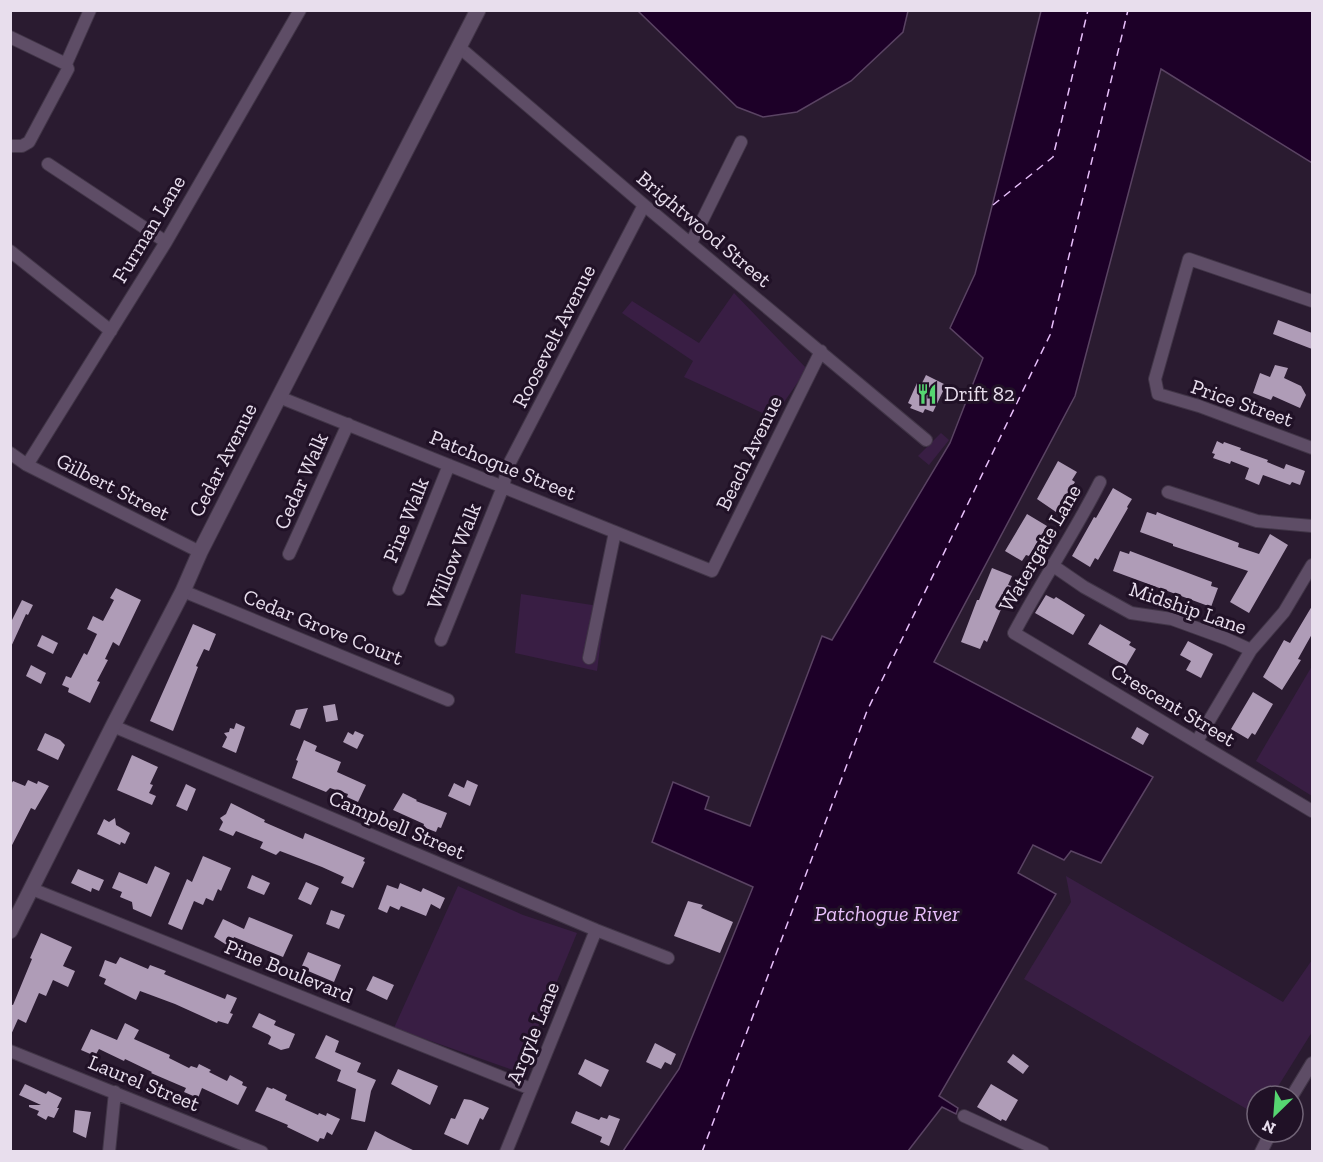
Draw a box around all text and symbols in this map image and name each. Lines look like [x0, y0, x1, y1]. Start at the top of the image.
street label: Brightwood Street [632, 165, 777, 292]
street label: Furman Lane [107, 170, 190, 287]
street label: Roosevelt Avenue [507, 260, 600, 411]
street label: Price Street [1188, 373, 1297, 432]
place label: Drift 82 [944, 381, 1015, 406]
restaurant icon: Drift 82 [915, 382, 939, 406]
street label: Beach Avenue [710, 391, 787, 514]
street label: Cedar Avenue [183, 399, 262, 521]
street label: Patchogue Street [426, 424, 580, 505]
street label: Cedar Walk [268, 429, 333, 533]
street label: Gilbert Street [52, 447, 174, 526]
street label: Pine Walk [377, 474, 434, 566]
street label: Watergate Lane [993, 480, 1086, 616]
street label: Willow Walk [421, 499, 486, 612]
street label: Midship Lane [1126, 576, 1250, 639]
street label: Cedar Grove Court [240, 583, 407, 670]
street label: Crescent Street [1106, 658, 1240, 752]
street label: Campbell Street [325, 785, 469, 865]
water label: Patchogue River [814, 900, 960, 927]
street label: Pine Boulevard [221, 933, 357, 1008]
street label: Argyle Lane [501, 978, 564, 1088]
street label: Laurel Street [85, 1049, 204, 1116]
north arrow [1245, 1084, 1305, 1144]
text: N [1259, 1116, 1278, 1138]

